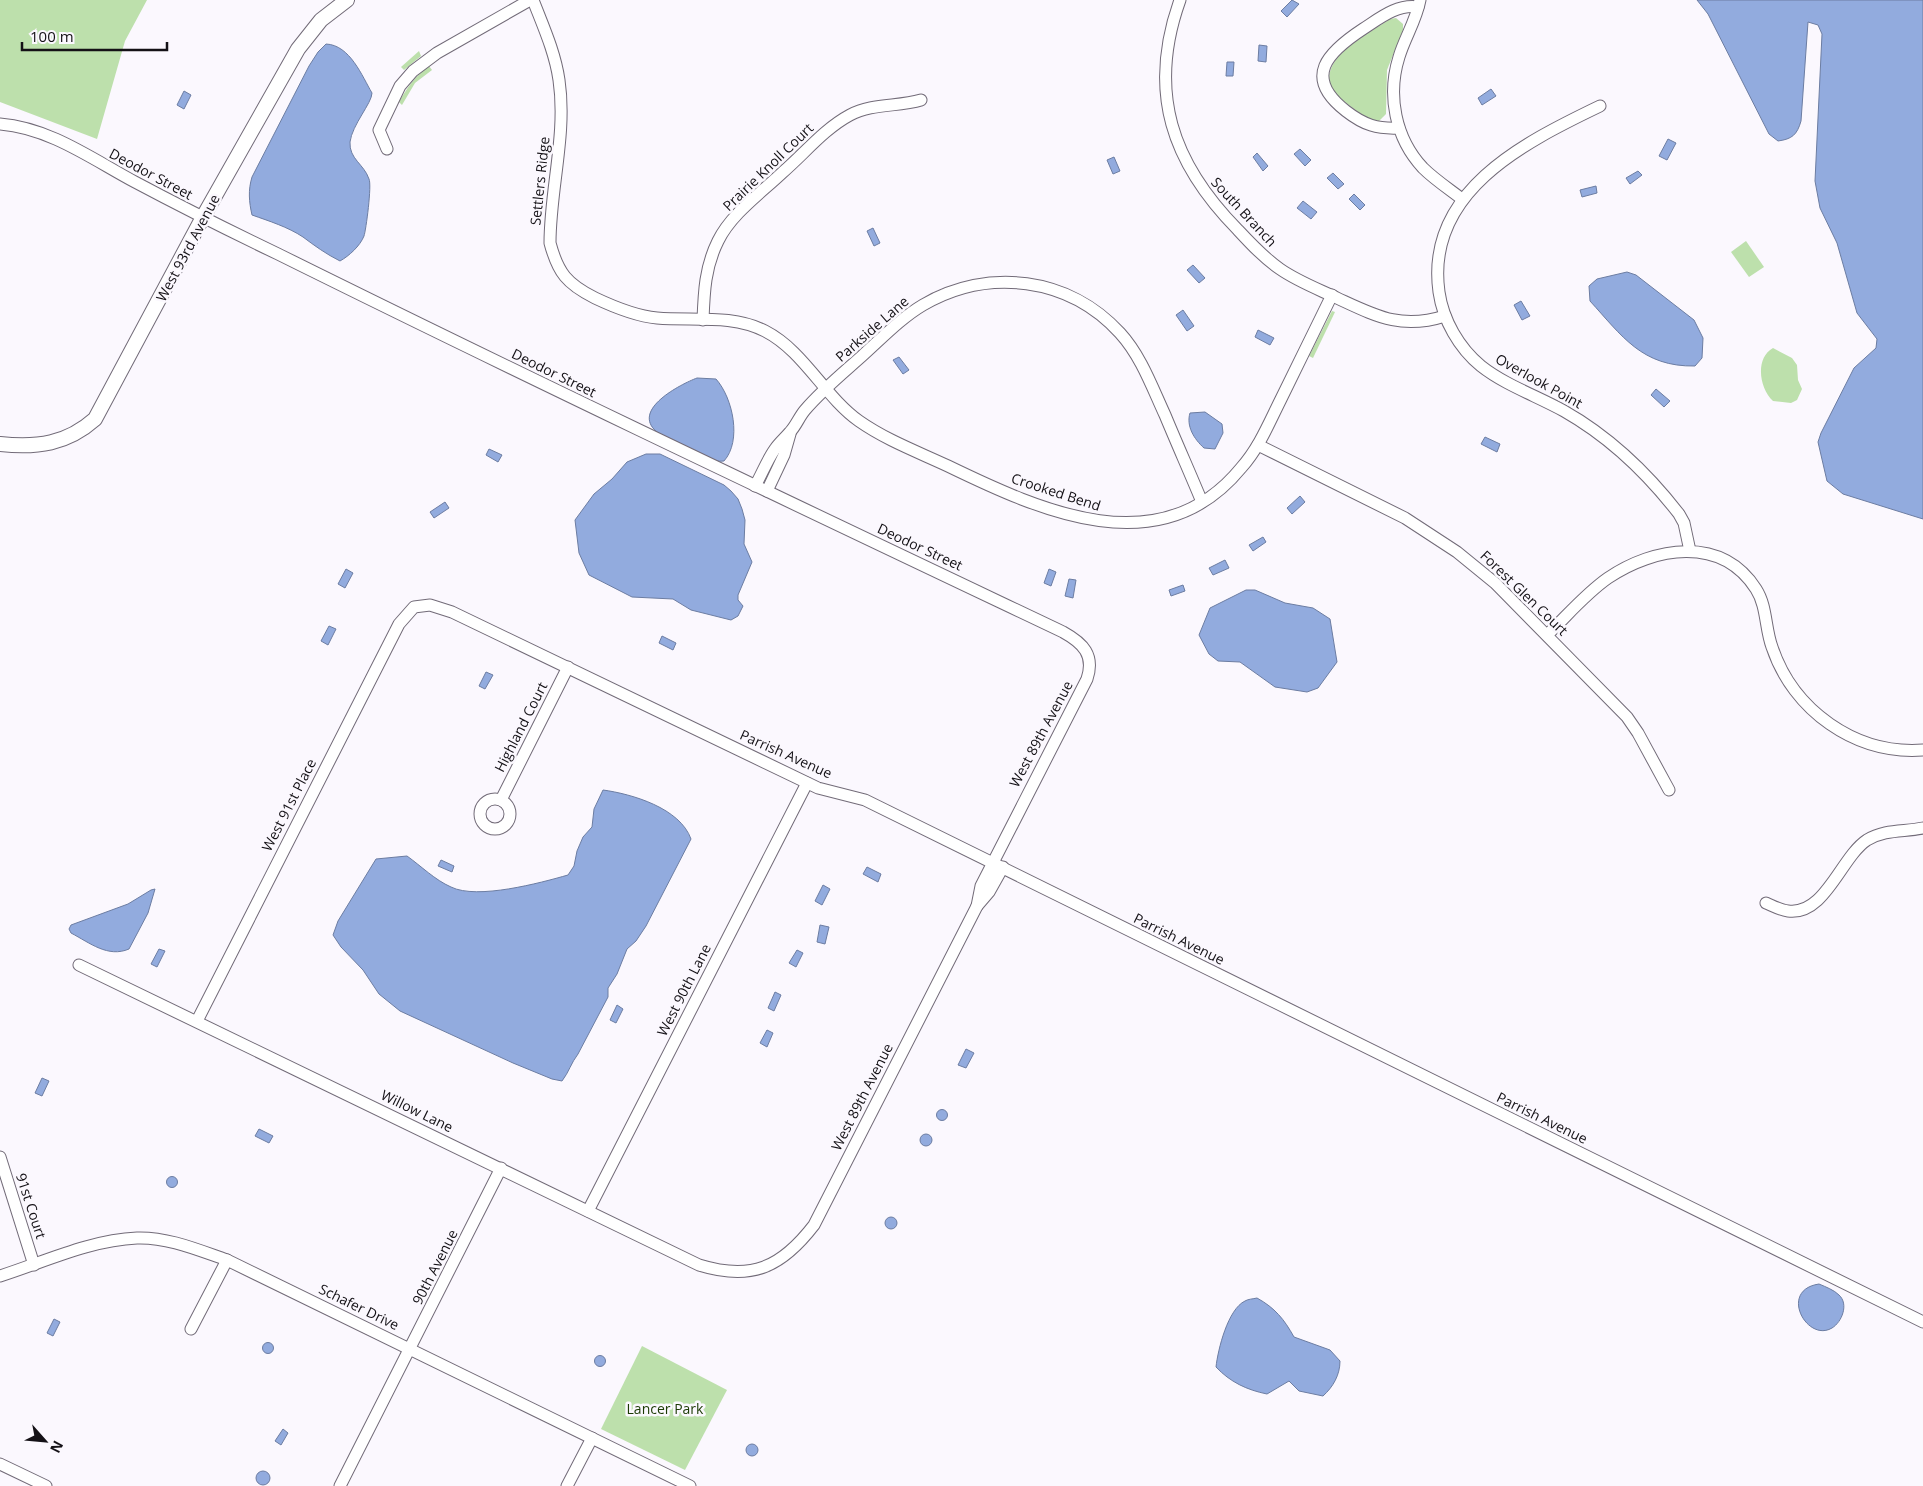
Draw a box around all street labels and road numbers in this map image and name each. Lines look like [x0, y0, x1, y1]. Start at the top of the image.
street label: Prairie Knoll Court [718, 118, 817, 215]
street label: Settlers Ridge [525, 135, 554, 226]
street label: Deodor Street [106, 144, 196, 204]
street label: South Branch [1207, 173, 1281, 250]
street label: West 93rd Avenue [151, 191, 224, 305]
street label: Parkside Lane [831, 291, 912, 366]
street label: Deodor Street [509, 344, 600, 401]
street label: Overlook Point [1492, 349, 1586, 412]
street label: Crooked Bend [1009, 468, 1103, 515]
street label: Deodor Street [875, 519, 966, 575]
street label: Forest Glen Court [1476, 546, 1572, 639]
street label: West 89th Avenue [1004, 677, 1077, 790]
street label: Highland Court [490, 678, 551, 775]
street label: Parrish Avenue [737, 725, 835, 782]
street label: West 91st Place [257, 755, 320, 854]
street label: Parrish Avenue [1131, 908, 1228, 969]
street label: West 90th Lane [652, 940, 715, 1039]
street label: West 89th Avenue [826, 1040, 897, 1154]
street label: Willow Lane [378, 1085, 457, 1136]
street label: Parrish Avenue [1494, 1087, 1591, 1148]
street label: 91st Court [12, 1171, 51, 1241]
street label: 90th Avenue [407, 1226, 462, 1308]
street label: Schafer Drive [316, 1279, 403, 1334]

